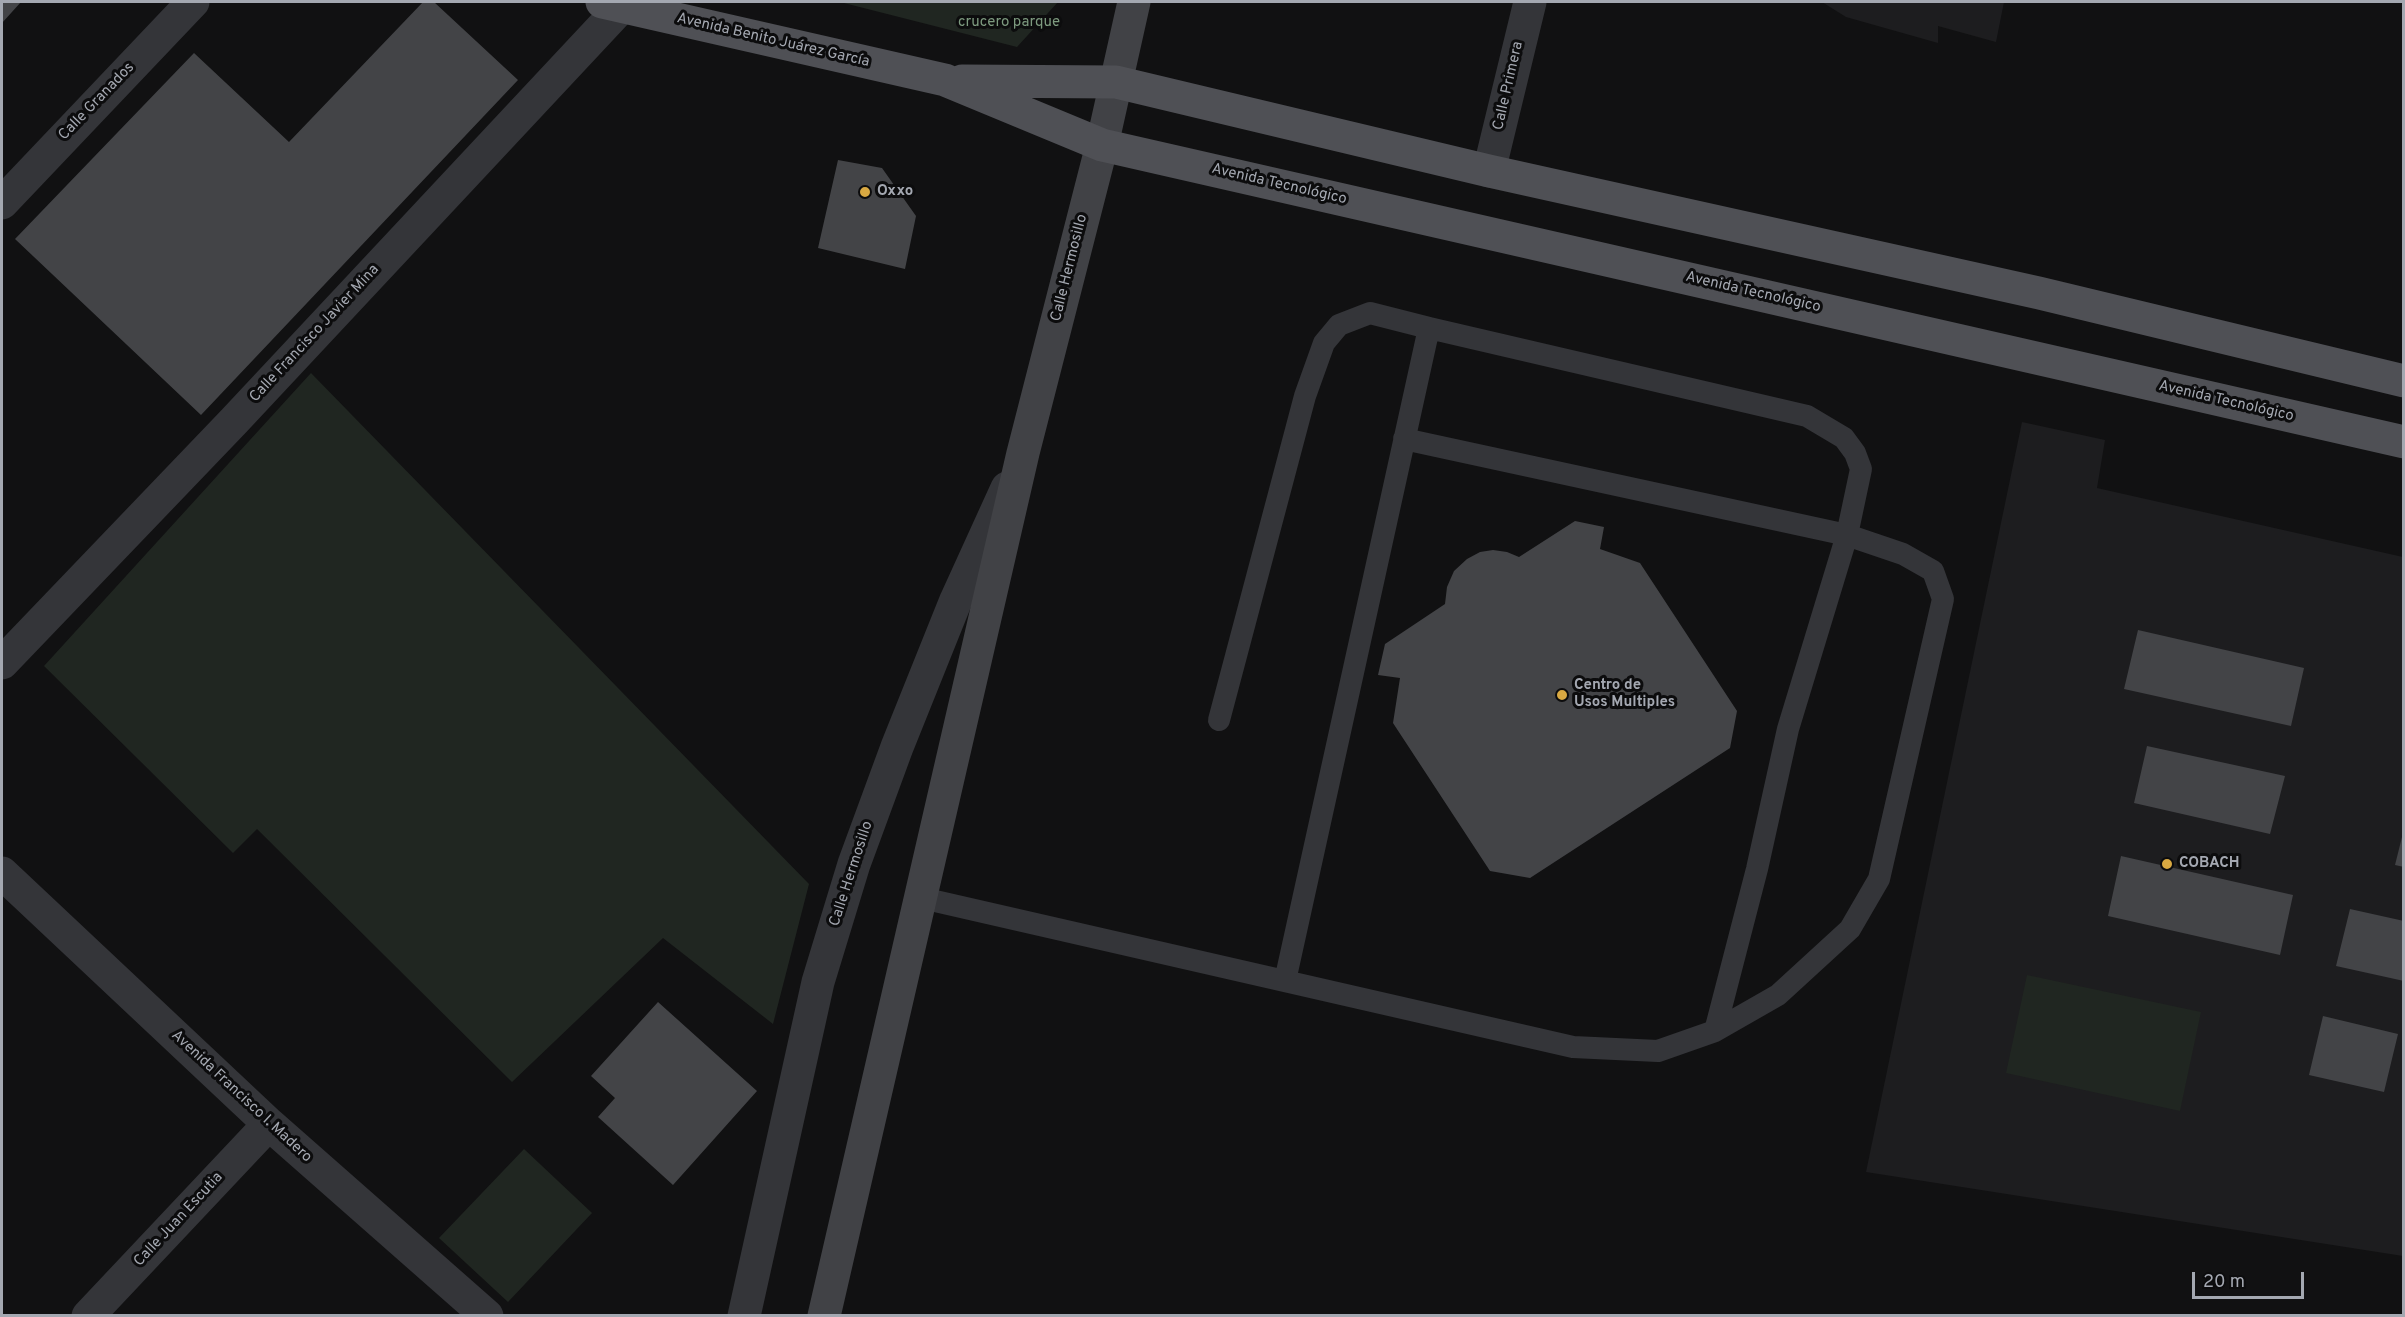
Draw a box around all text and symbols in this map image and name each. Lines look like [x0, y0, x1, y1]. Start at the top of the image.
street label: Avenida Benito Juárez García [675, 10, 871, 72]
park label: crucero parque [958, 14, 1060, 32]
street label: Calle Primera [1490, 40, 1528, 132]
street label: Calle Granados [55, 59, 139, 145]
street label: Avenida Tecnológico [1210, 161, 1348, 209]
place label: Oxxo [877, 183, 913, 201]
marker: Oxxo [858, 185, 872, 199]
street label: Calle Hermosillo [1048, 213, 1092, 323]
street label: Calle Francisco Javier Mina [246, 261, 384, 407]
street label: Avenida Tecnológico [1684, 269, 1822, 317]
street label: Avenida Tecnológico [2157, 378, 2295, 426]
place label: Centro de Usos Multiples [1574, 677, 1675, 712]
marker: Centro de Usos Multiples [1555, 688, 1569, 702]
street label: Calle Hermosillo [826, 819, 878, 929]
place label: COBACH [2179, 855, 2239, 873]
marker: COBACH [2160, 857, 2174, 871]
street label: Avenida Francisco I. Madero [167, 1027, 315, 1167]
street label: Calle Juan Escutia [131, 1169, 227, 1271]
scale bar [2195, 1260, 2308, 1298]
text: 20 m [2203, 1271, 2245, 1294]

